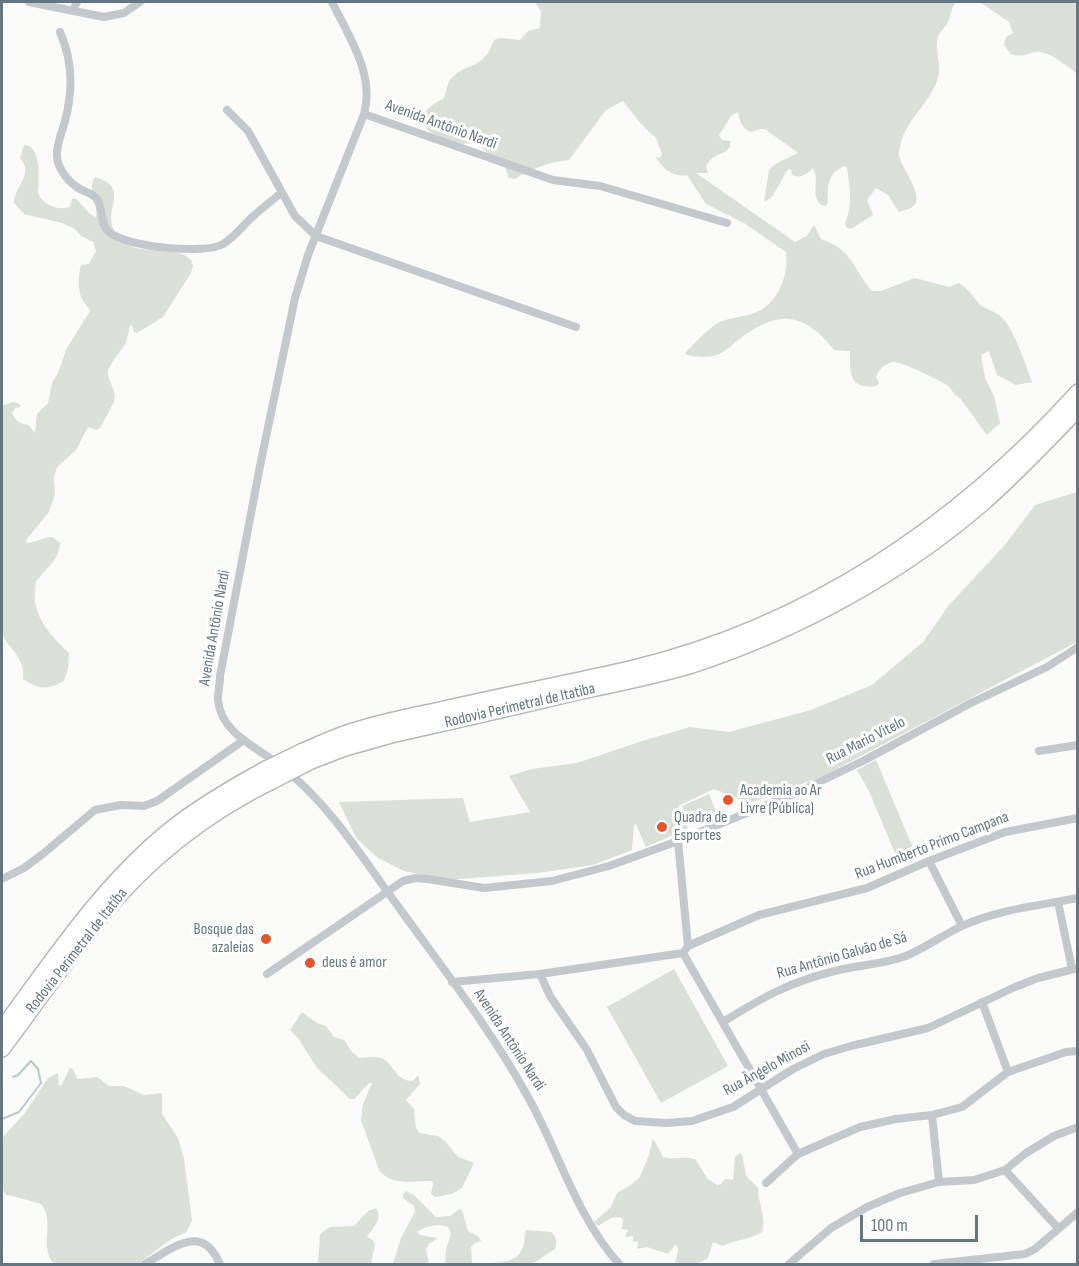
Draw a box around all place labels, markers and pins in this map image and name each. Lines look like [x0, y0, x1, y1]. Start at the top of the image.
place label: Academia ao Ar Livre (Pública) [740, 781, 822, 819]
marker: Academia ao Ar Livre (Pública) [721, 793, 735, 807]
place label: Quadra de Esportes [674, 808, 728, 846]
marker: Quadra de Esportes [655, 820, 669, 834]
place label: Bosque das azaleias [194, 920, 254, 958]
marker: Bosque das azaleias [259, 932, 273, 946]
place label: deus é amor [322, 953, 387, 973]
marker: deus é amor [303, 956, 317, 970]

